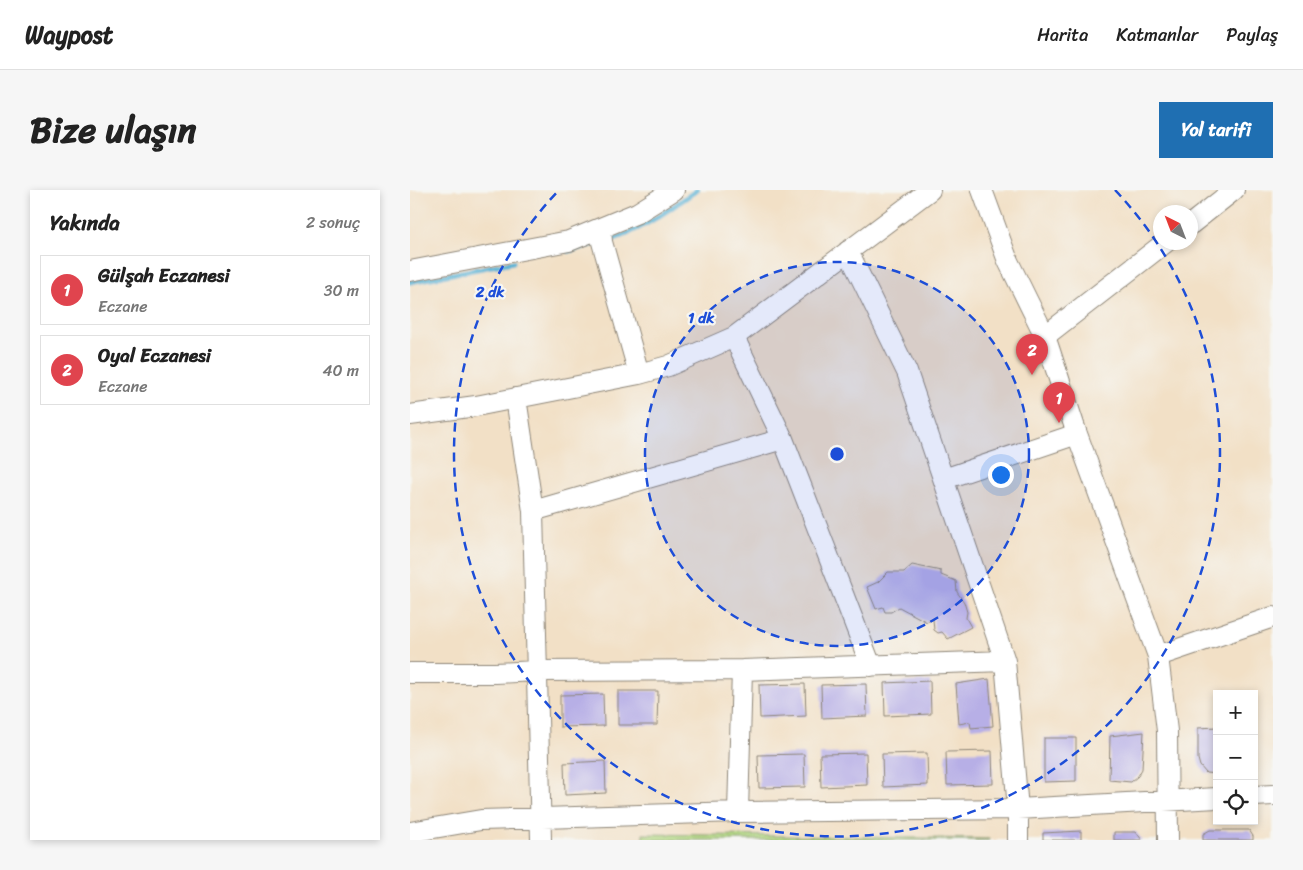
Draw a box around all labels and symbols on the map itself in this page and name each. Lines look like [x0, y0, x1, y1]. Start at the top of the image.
north arrow [1153, 205, 1198, 250]
text: 2 dk [475, 279, 505, 305]
text: 1 dk [688, 305, 715, 331]
pin: 2 [1016, 334, 1048, 375]
pin: 1 [1043, 382, 1075, 423]
centre of rings [828, 445, 846, 463]
your location [988, 462, 1014, 488]

